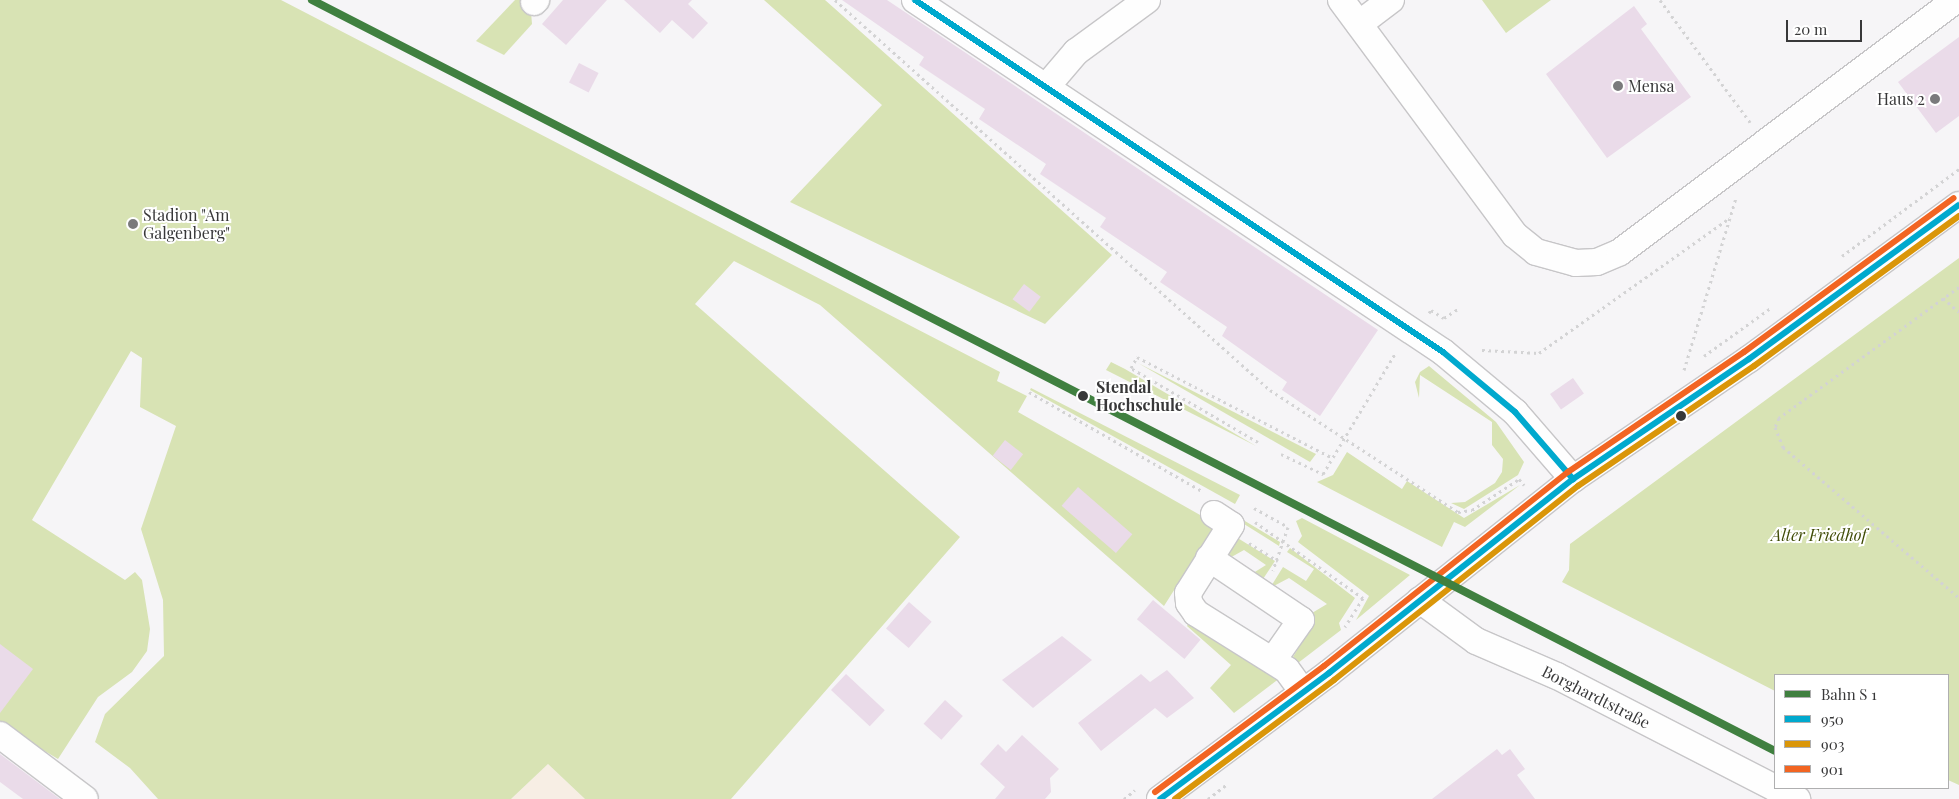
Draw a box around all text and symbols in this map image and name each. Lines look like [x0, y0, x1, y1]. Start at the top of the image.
scale bar [1789, 10, 1865, 42]
text: 20 m [1794, 19, 1827, 39]
place label: Mensa [1628, 76, 1674, 96]
marker: Mensa [1612, 80, 1624, 92]
place label: Haus 2 [1877, 89, 1925, 109]
marker: Haus 2 [1929, 93, 1941, 105]
place label: Stadion "Am Galgenberg" [143, 205, 230, 243]
marker: Stadion "Am Galgenberg" [127, 218, 139, 230]
place label: Stendal Hochschule [1096, 377, 1183, 415]
marker: Stendal Hochschule [1074, 387, 1092, 405]
unlabelled marker [1676, 411, 1686, 421]
park label: Alter Friedhof [1771, 525, 1867, 545]
street label: Borghardtstraße [1539, 661, 1653, 733]
legend [1774, 674, 1949, 789]
text: Bahn S 1 [1821, 684, 1877, 704]
text: 950 [1821, 709, 1844, 729]
text: 903 [1821, 734, 1844, 754]
text: 901 [1821, 759, 1843, 779]

